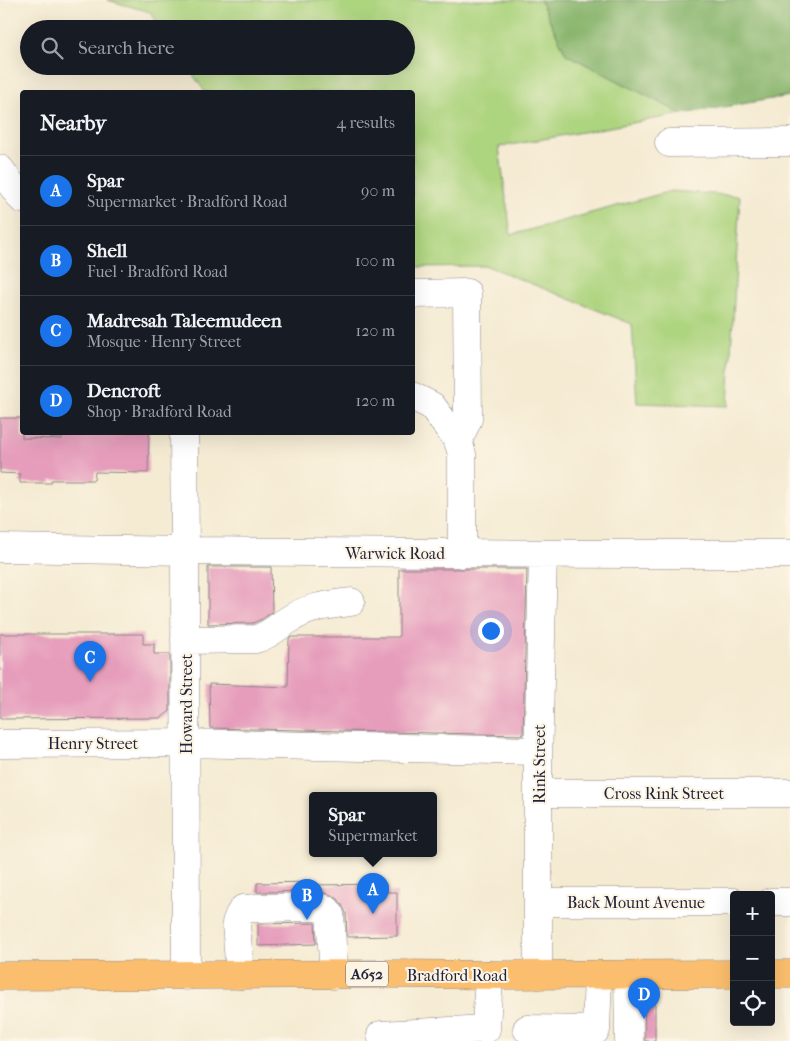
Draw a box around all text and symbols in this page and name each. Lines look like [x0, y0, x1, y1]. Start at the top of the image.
search box [20, 20, 415, 75]
icon: search [38, 34, 66, 62]
text: Search here [78, 37, 174, 59]
text: Nearby [40, 111, 106, 135]
text: 4 results [337, 113, 395, 132]
text: Spar [87, 170, 124, 192]
text: A [51, 181, 61, 200]
text: 90 m [361, 181, 395, 200]
text: Supermarket · Bradford Road [87, 192, 287, 211]
text: Shell [87, 240, 127, 262]
text: B [51, 251, 61, 270]
text: 100 m [355, 251, 395, 270]
text: Fuel · Bradford Road [87, 262, 228, 281]
text: Madresah Taleemudeen [87, 310, 282, 332]
text: C [51, 321, 61, 340]
text: 120 m [356, 321, 395, 340]
text: Mosque · Henry Street [87, 332, 241, 351]
text: Dencroft [87, 380, 161, 402]
text: D [50, 391, 62, 410]
text: 120 m [356, 391, 395, 410]
text: Shop · Bradford Road [87, 402, 232, 421]
street label: Warwick Road [344, 544, 445, 563]
your location [478, 618, 504, 644]
pin: C [74, 641, 106, 682]
street label: Howard Street [177, 654, 196, 754]
street label: Rink Street [530, 724, 549, 804]
street label: Henry Street [48, 734, 139, 753]
street label: Cross Rink Street [604, 784, 724, 803]
popup [309, 792, 437, 857]
text: Spar [328, 804, 365, 826]
text: Supermarket [328, 826, 418, 845]
pin: A [357, 873, 389, 914]
pin: B [291, 879, 323, 920]
map controls [730, 891, 775, 1026]
button: + [730, 891, 775, 936]
street label: Back Mount Avenue [567, 893, 705, 912]
button: − [730, 936, 775, 981]
road number: A652 [346, 962, 388, 986]
street label: Bradford Road [407, 966, 508, 985]
pin: D [628, 978, 660, 1019]
button: locate [730, 981, 775, 1026]

